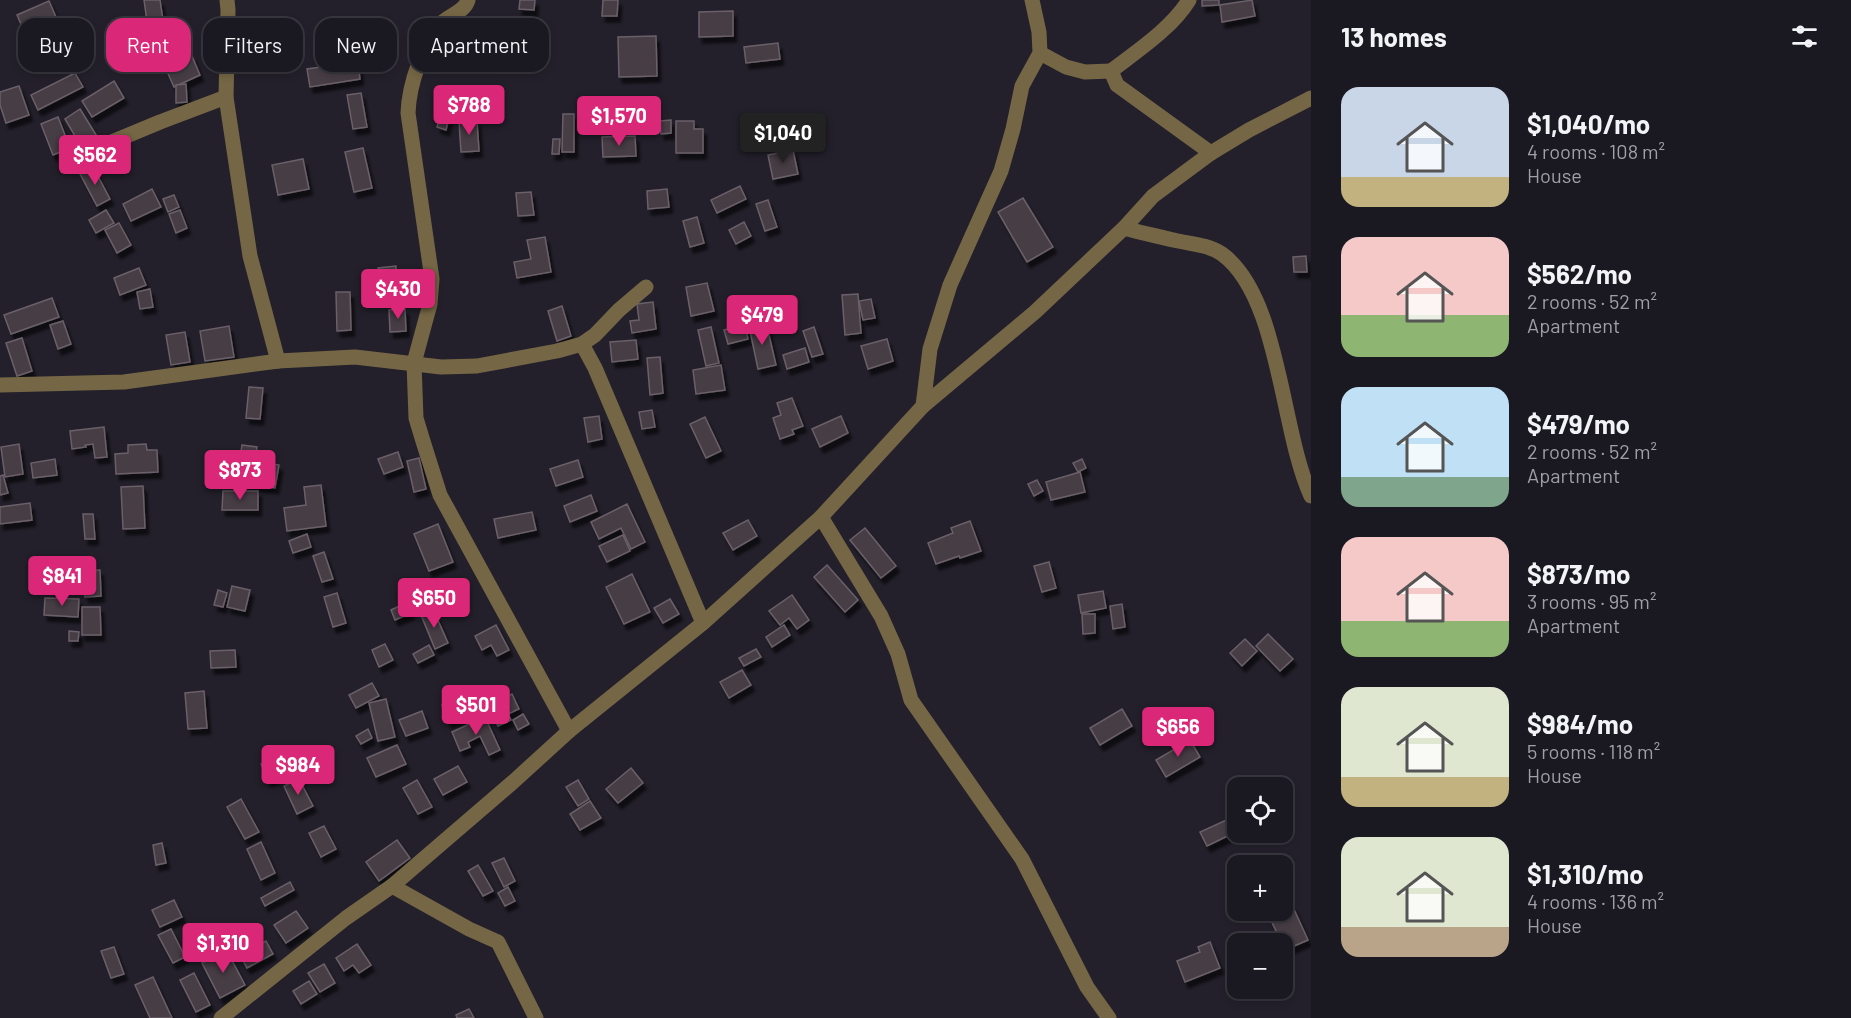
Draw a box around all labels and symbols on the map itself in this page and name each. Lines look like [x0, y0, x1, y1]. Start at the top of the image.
pin: $788 [433, 85, 505, 136]
pin: $1,570 [570, 96, 668, 147]
pin: $1,040 [734, 113, 832, 164]
pin: $562 [59, 135, 131, 186]
pin: $430 [362, 269, 434, 320]
pin: $479 [726, 295, 798, 346]
pin: $873 [204, 450, 276, 501]
pin: $841 [26, 556, 98, 607]
pin: $650 [398, 578, 470, 629]
pin: $501 [440, 685, 512, 736]
pin: $656 [1142, 707, 1214, 758]
pin: $984 [262, 745, 334, 796]
pin: $1,310 [174, 923, 272, 974]

